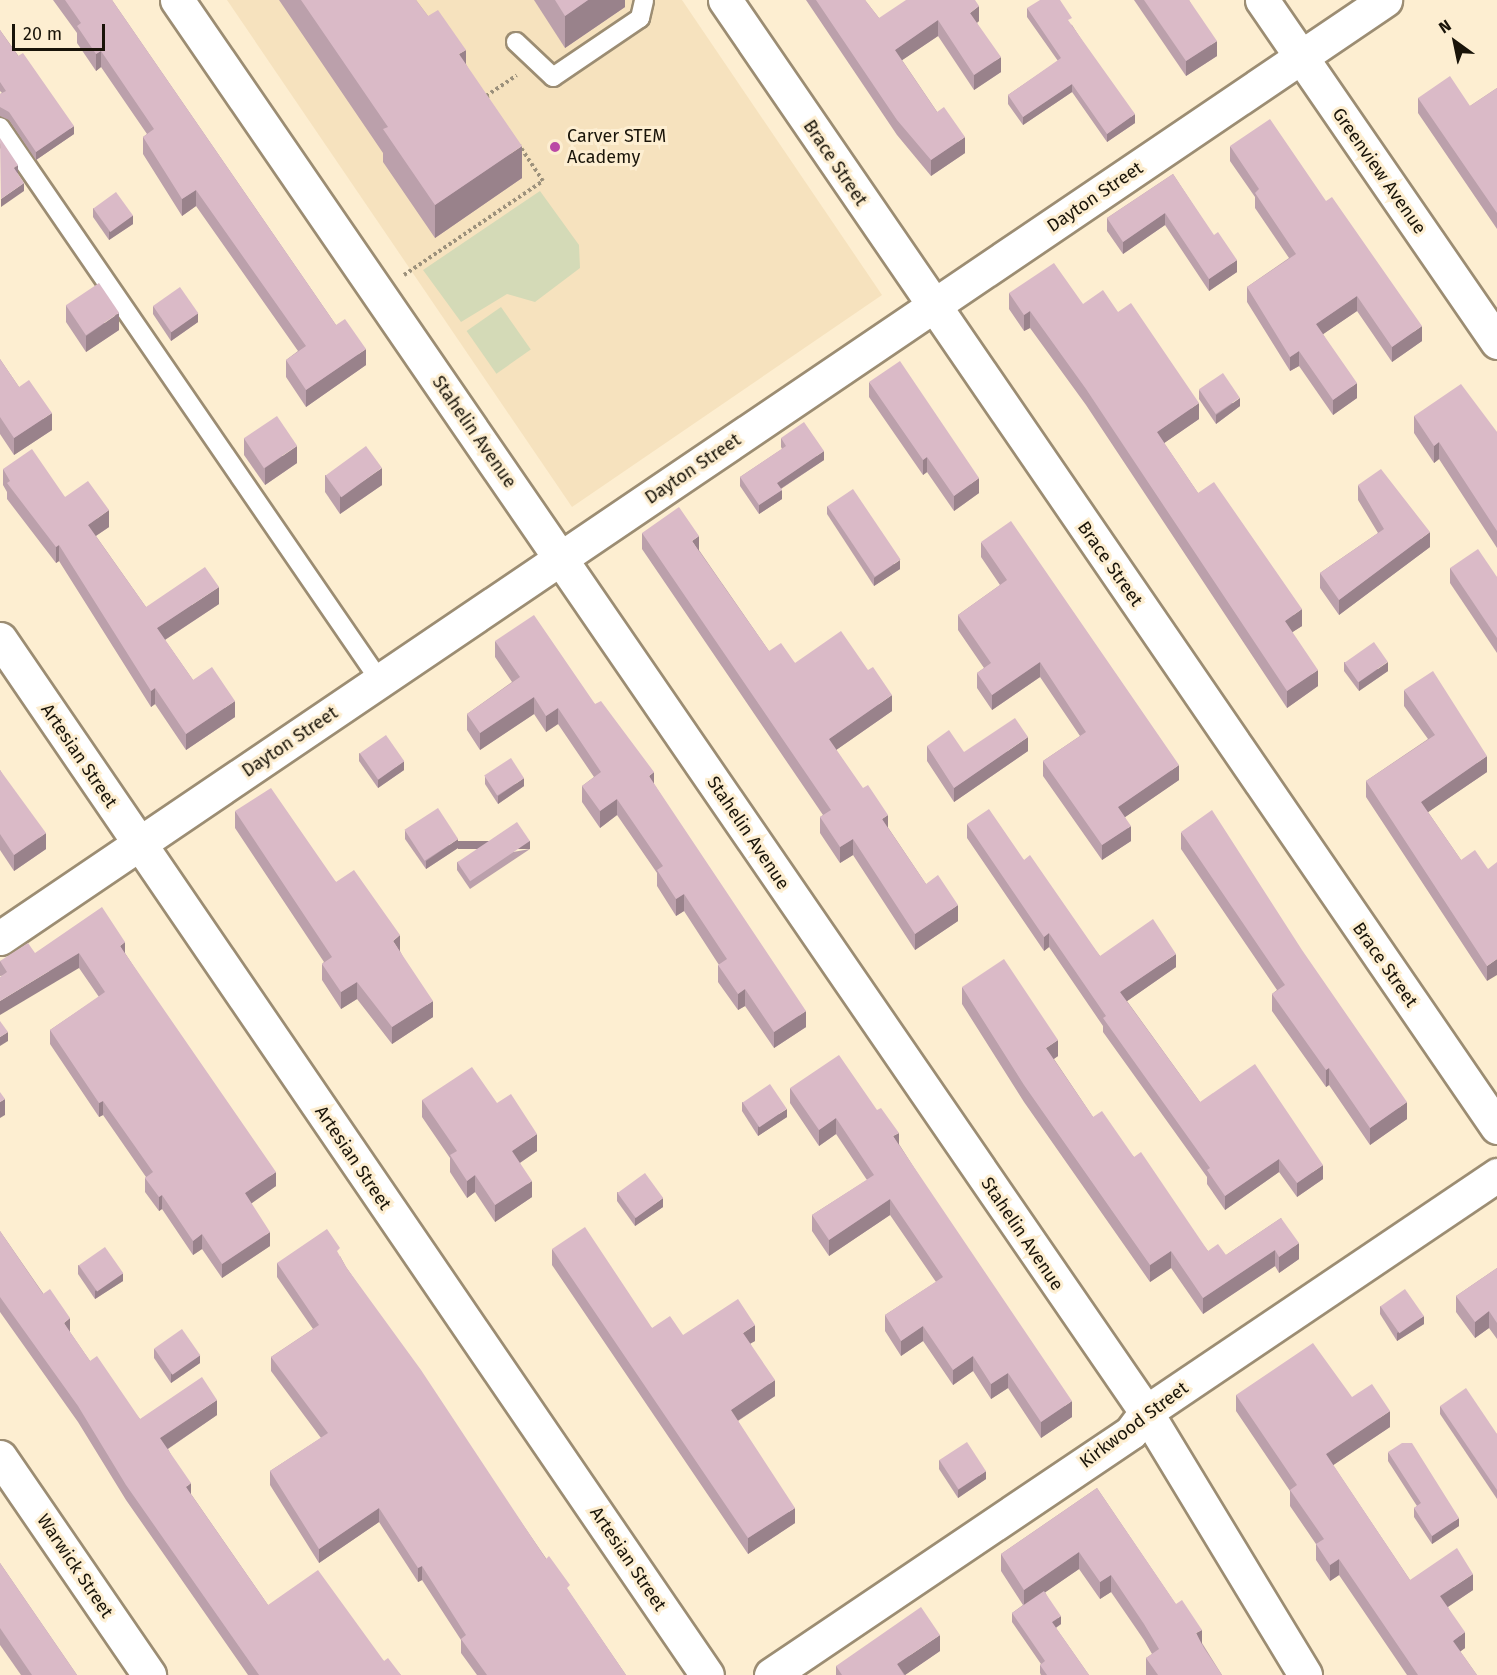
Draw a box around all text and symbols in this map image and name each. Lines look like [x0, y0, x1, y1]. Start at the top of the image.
scale bar [15, 12, 108, 50]
north arrow [1425, 12, 1485, 72]
text: N [1435, 16, 1455, 37]
text: 20 m [23, 23, 62, 45]
street label: Greenview Avenue [1327, 104, 1431, 238]
street label: Brace Street [798, 116, 872, 210]
place label: Carver STEM Academy [567, 126, 666, 168]
marker: Carver STEM Academy [548, 140, 562, 154]
street label: Dayton Street [1043, 157, 1147, 237]
street label: Stahelin Avenue [427, 372, 521, 492]
street label: Dayton Street [641, 429, 745, 509]
street label: Brace Street [1073, 517, 1147, 611]
street label: Artesian Street [36, 700, 122, 812]
street label: Dayton Street [238, 702, 342, 782]
street label: Stahelin Avenue [702, 772, 794, 894]
street label: Brace Street [1348, 918, 1422, 1012]
street label: Artesian Street [310, 1102, 396, 1214]
street label: Stahelin Avenue [976, 1173, 1068, 1295]
street label: Kirkwood Street [1076, 1377, 1192, 1473]
street label: Artesian Street [585, 1503, 671, 1615]
street label: Warwick Street [32, 1510, 118, 1622]

